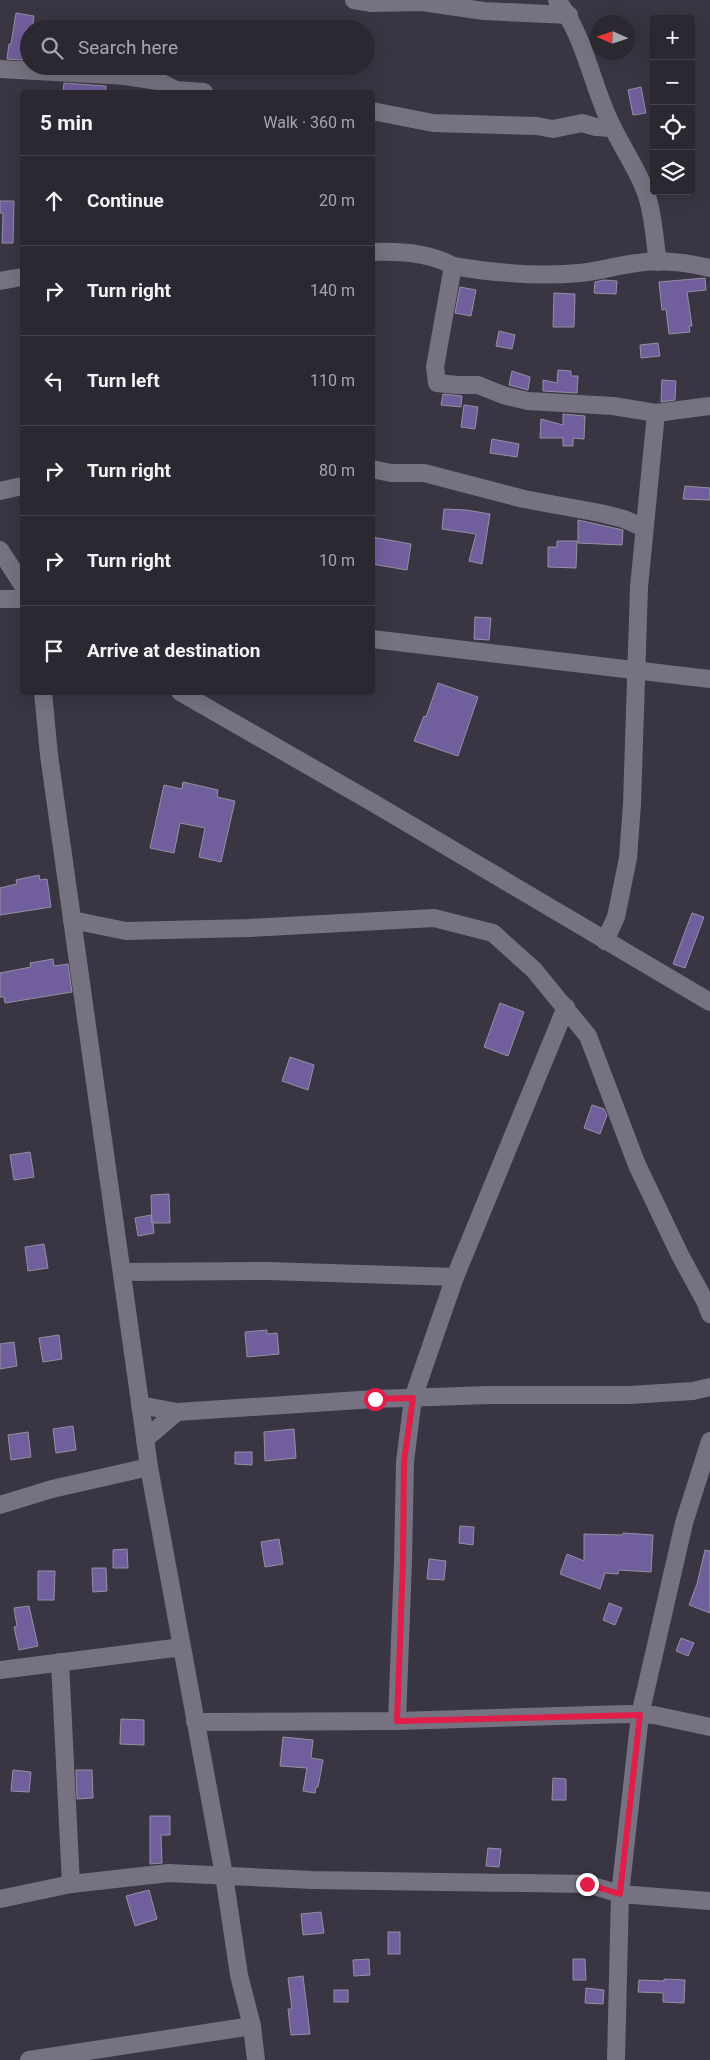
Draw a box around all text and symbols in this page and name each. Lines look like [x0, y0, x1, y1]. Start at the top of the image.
north arrow [590, 15, 635, 60]
map controls [650, 15, 695, 195]
button: + [650, 15, 695, 60]
search box [20, 20, 375, 75]
icon: search [38, 34, 66, 62]
text: Search here [78, 36, 178, 59]
button: − [650, 60, 695, 105]
button: locate [650, 105, 695, 150]
text: 5 min [40, 111, 93, 135]
text: Walk · 360 m [263, 113, 355, 132]
button: layers [650, 150, 695, 195]
icon: ahead [40, 187, 68, 215]
text: Continue [87, 189, 164, 212]
text: 20 m [319, 191, 355, 210]
icon: right [40, 277, 68, 305]
text: Turn right [87, 279, 171, 302]
text: 140 m [310, 281, 355, 300]
icon: left [40, 367, 68, 395]
text: Turn left [87, 369, 160, 392]
text: 110 m [310, 371, 355, 390]
icon: right [40, 457, 68, 485]
text: Turn right [87, 459, 171, 482]
text: 80 m [319, 461, 355, 480]
icon: right [40, 547, 68, 575]
text: Turn right [87, 549, 171, 572]
text: 10 m [319, 551, 355, 570]
icon: arrive [40, 637, 68, 665]
text: Arrive at destination [87, 639, 260, 662]
route start [364, 1388, 387, 1411]
route end [576, 1873, 599, 1896]

